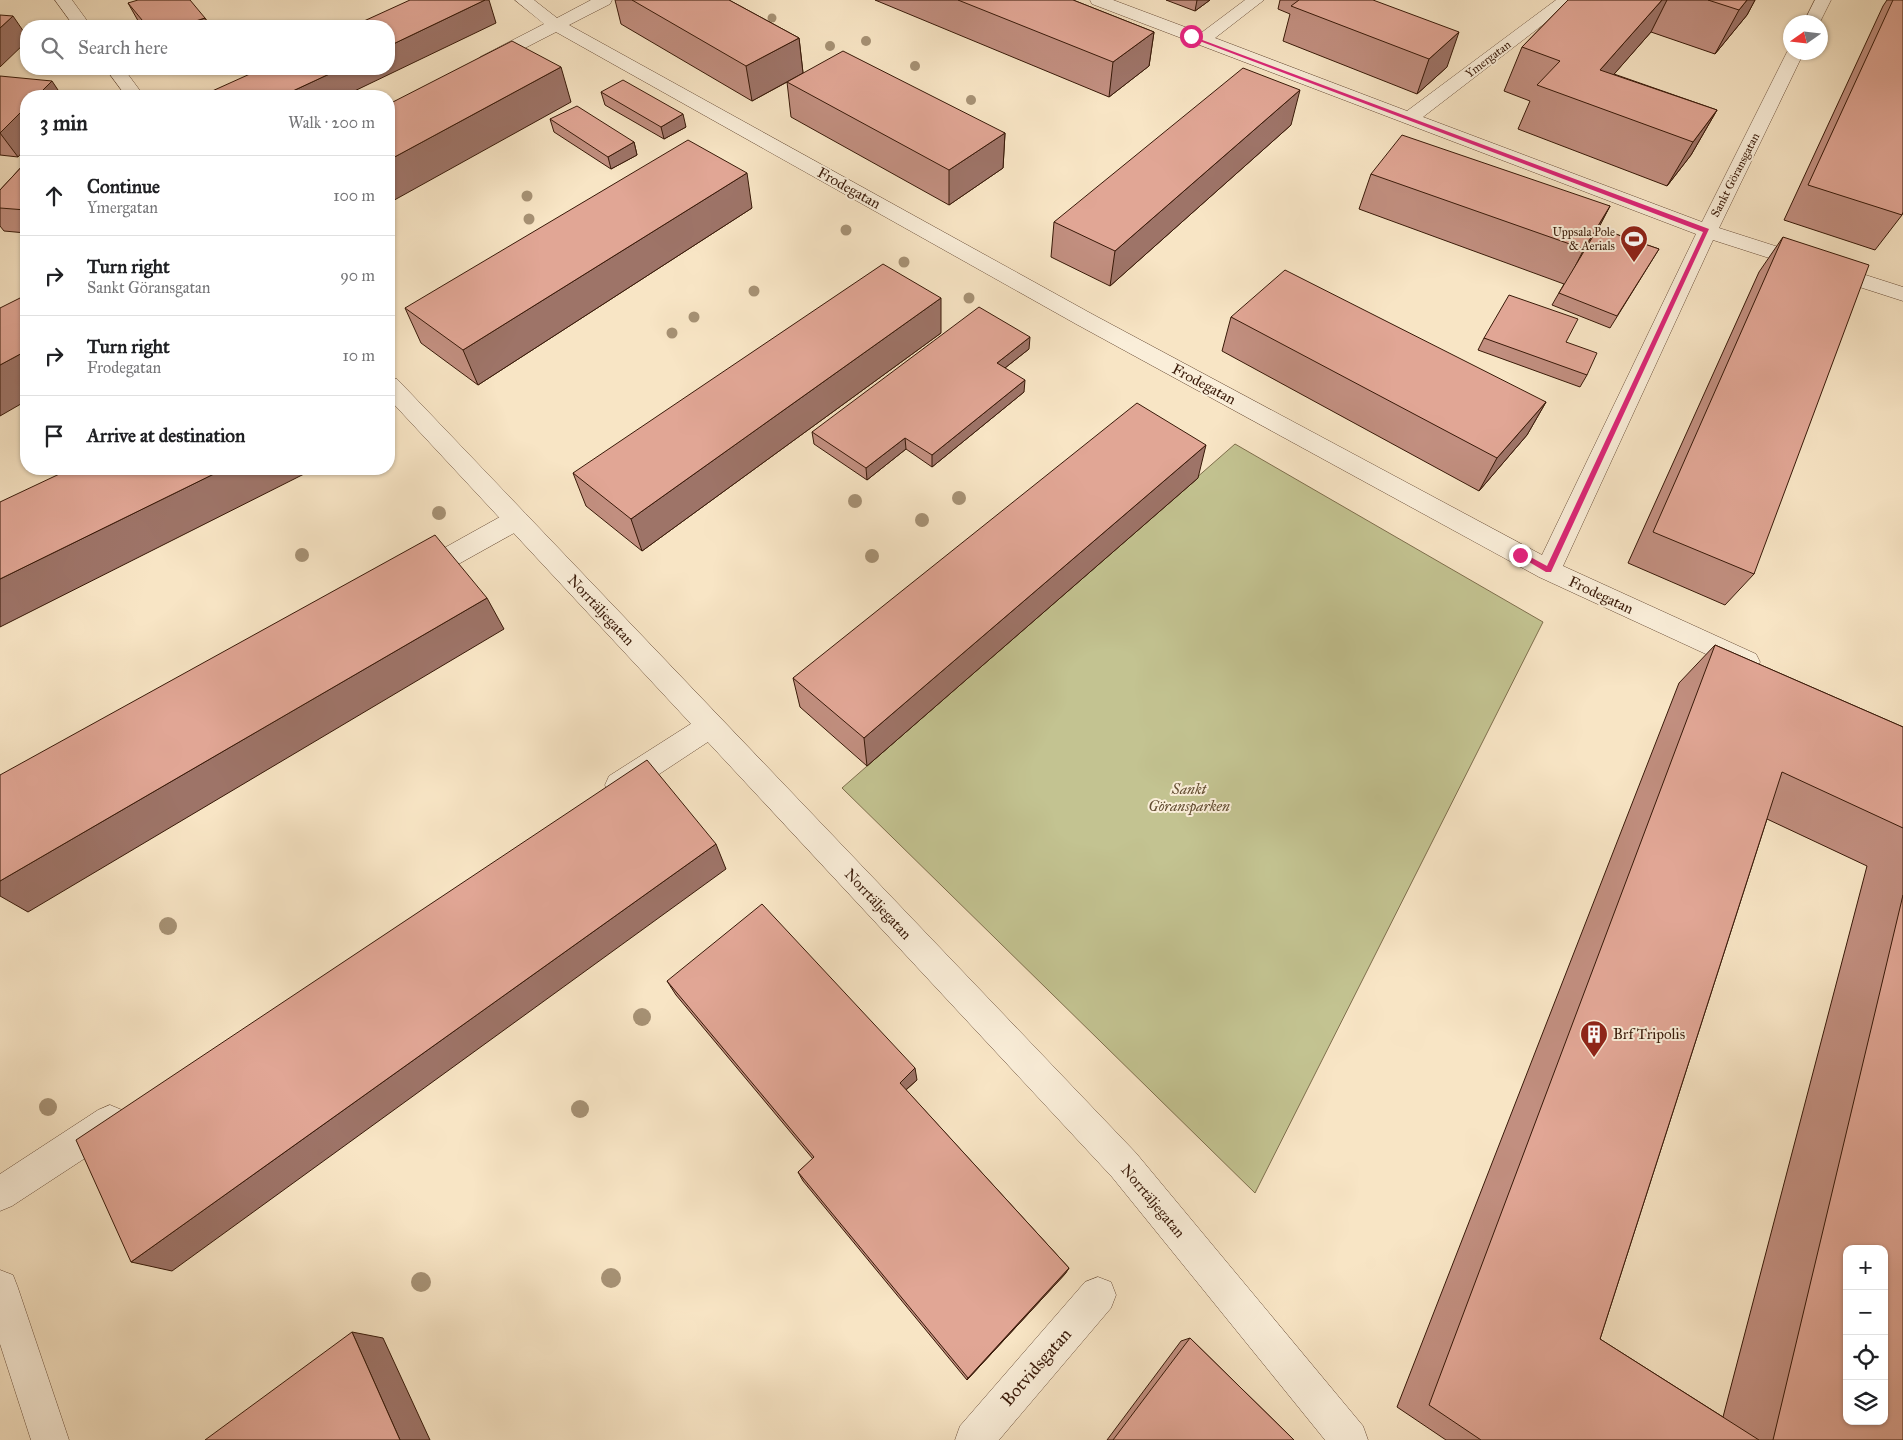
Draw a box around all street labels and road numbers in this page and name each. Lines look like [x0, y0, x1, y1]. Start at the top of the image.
street label: Ymergatan [1463, 37, 1514, 81]
street label: Sankt Göransgatan [1708, 130, 1763, 220]
street label: Frodegatan [814, 163, 884, 213]
street label: Frodegatan [1169, 360, 1239, 408]
street label: Norrtäljegatan [564, 571, 638, 649]
street label: Frodegatan [1566, 572, 1636, 618]
street label: Norrtäljegatan [841, 865, 915, 943]
street label: Norrtäljegatan [1117, 1161, 1189, 1241]
street label: Botvidsgatan [996, 1323, 1077, 1411]

